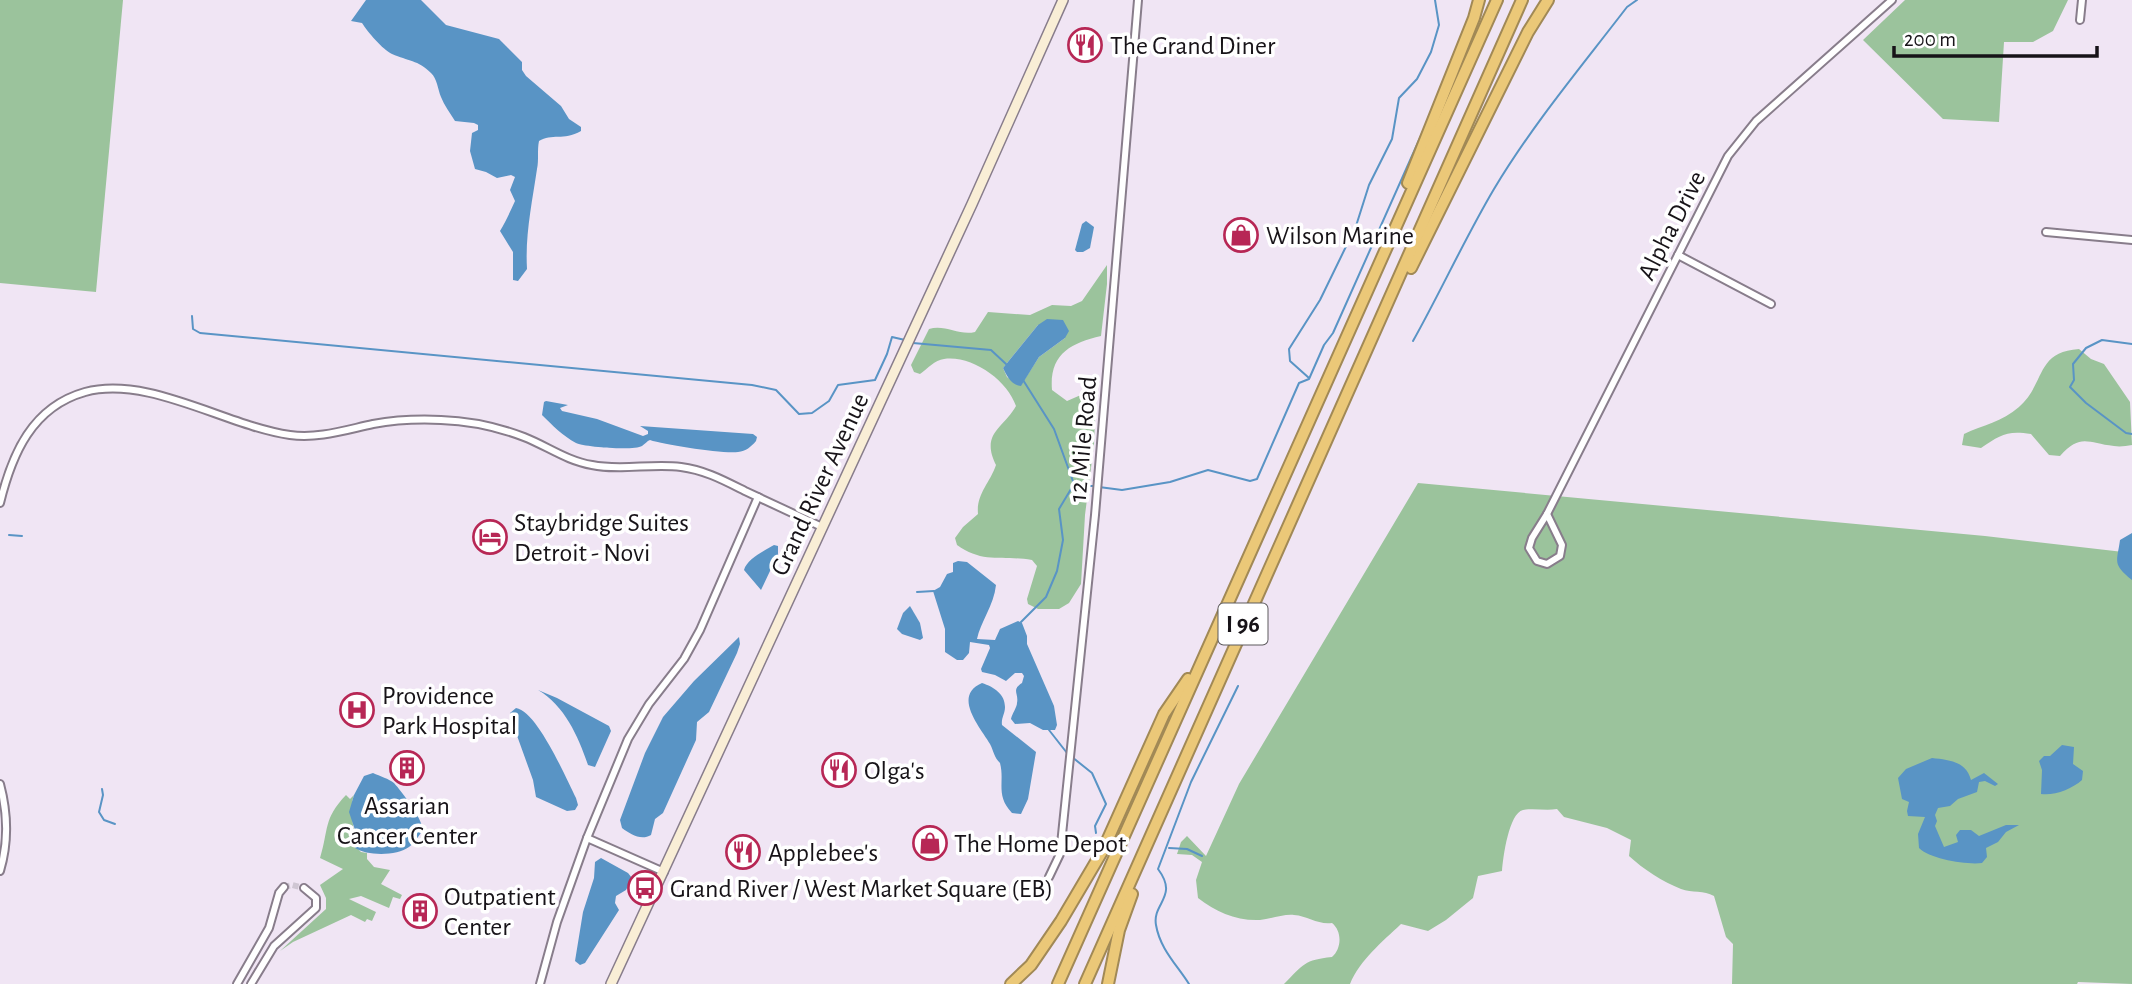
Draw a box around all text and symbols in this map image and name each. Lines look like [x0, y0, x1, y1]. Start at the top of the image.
scale bar [1894, 14, 2097, 58]
restaurant icon: The Grand Diner [1066, 26, 1104, 64]
text: 200 m [1904, 29, 1956, 50]
place label: The Grand Diner [1110, 33, 1276, 59]
street label: Alpha Drive [1633, 167, 1710, 284]
shop icon: Wilson Marine [1222, 216, 1260, 254]
place label: Wilson Marine [1266, 223, 1414, 249]
street label: 12 Mile Road [1065, 375, 1101, 503]
street label: Grand River Avenue [766, 389, 874, 580]
place label: Staybridge Suites Detroit - Novi [514, 510, 689, 566]
hotel icon: Staybridge Suites Detroit - Novi [471, 518, 509, 556]
road number: I 96 [1218, 604, 1268, 644]
place label: Providence Park Hospital [382, 683, 517, 739]
hospital icon: Providence Park Hospital [338, 691, 376, 729]
building icon: Assarian Cancer Center [388, 749, 426, 787]
restaurant icon: Olga's [820, 751, 858, 789]
place label: Olga's [864, 758, 925, 784]
place label: Assarian Cancer Center [337, 793, 478, 849]
shop icon: The Home Depot [911, 824, 949, 862]
place label: The Home Depot [954, 831, 1126, 857]
restaurant icon: Applebee's [724, 833, 762, 871]
place label: Applebee's [768, 840, 878, 866]
bus stop icon: Grand River / West Market Square (EB) [626, 869, 664, 907]
place label: Grand River / West Market Square (EB) [670, 876, 1053, 902]
place label: Outpatient Center [444, 884, 556, 940]
building icon: Outpatient Center [401, 892, 439, 930]

